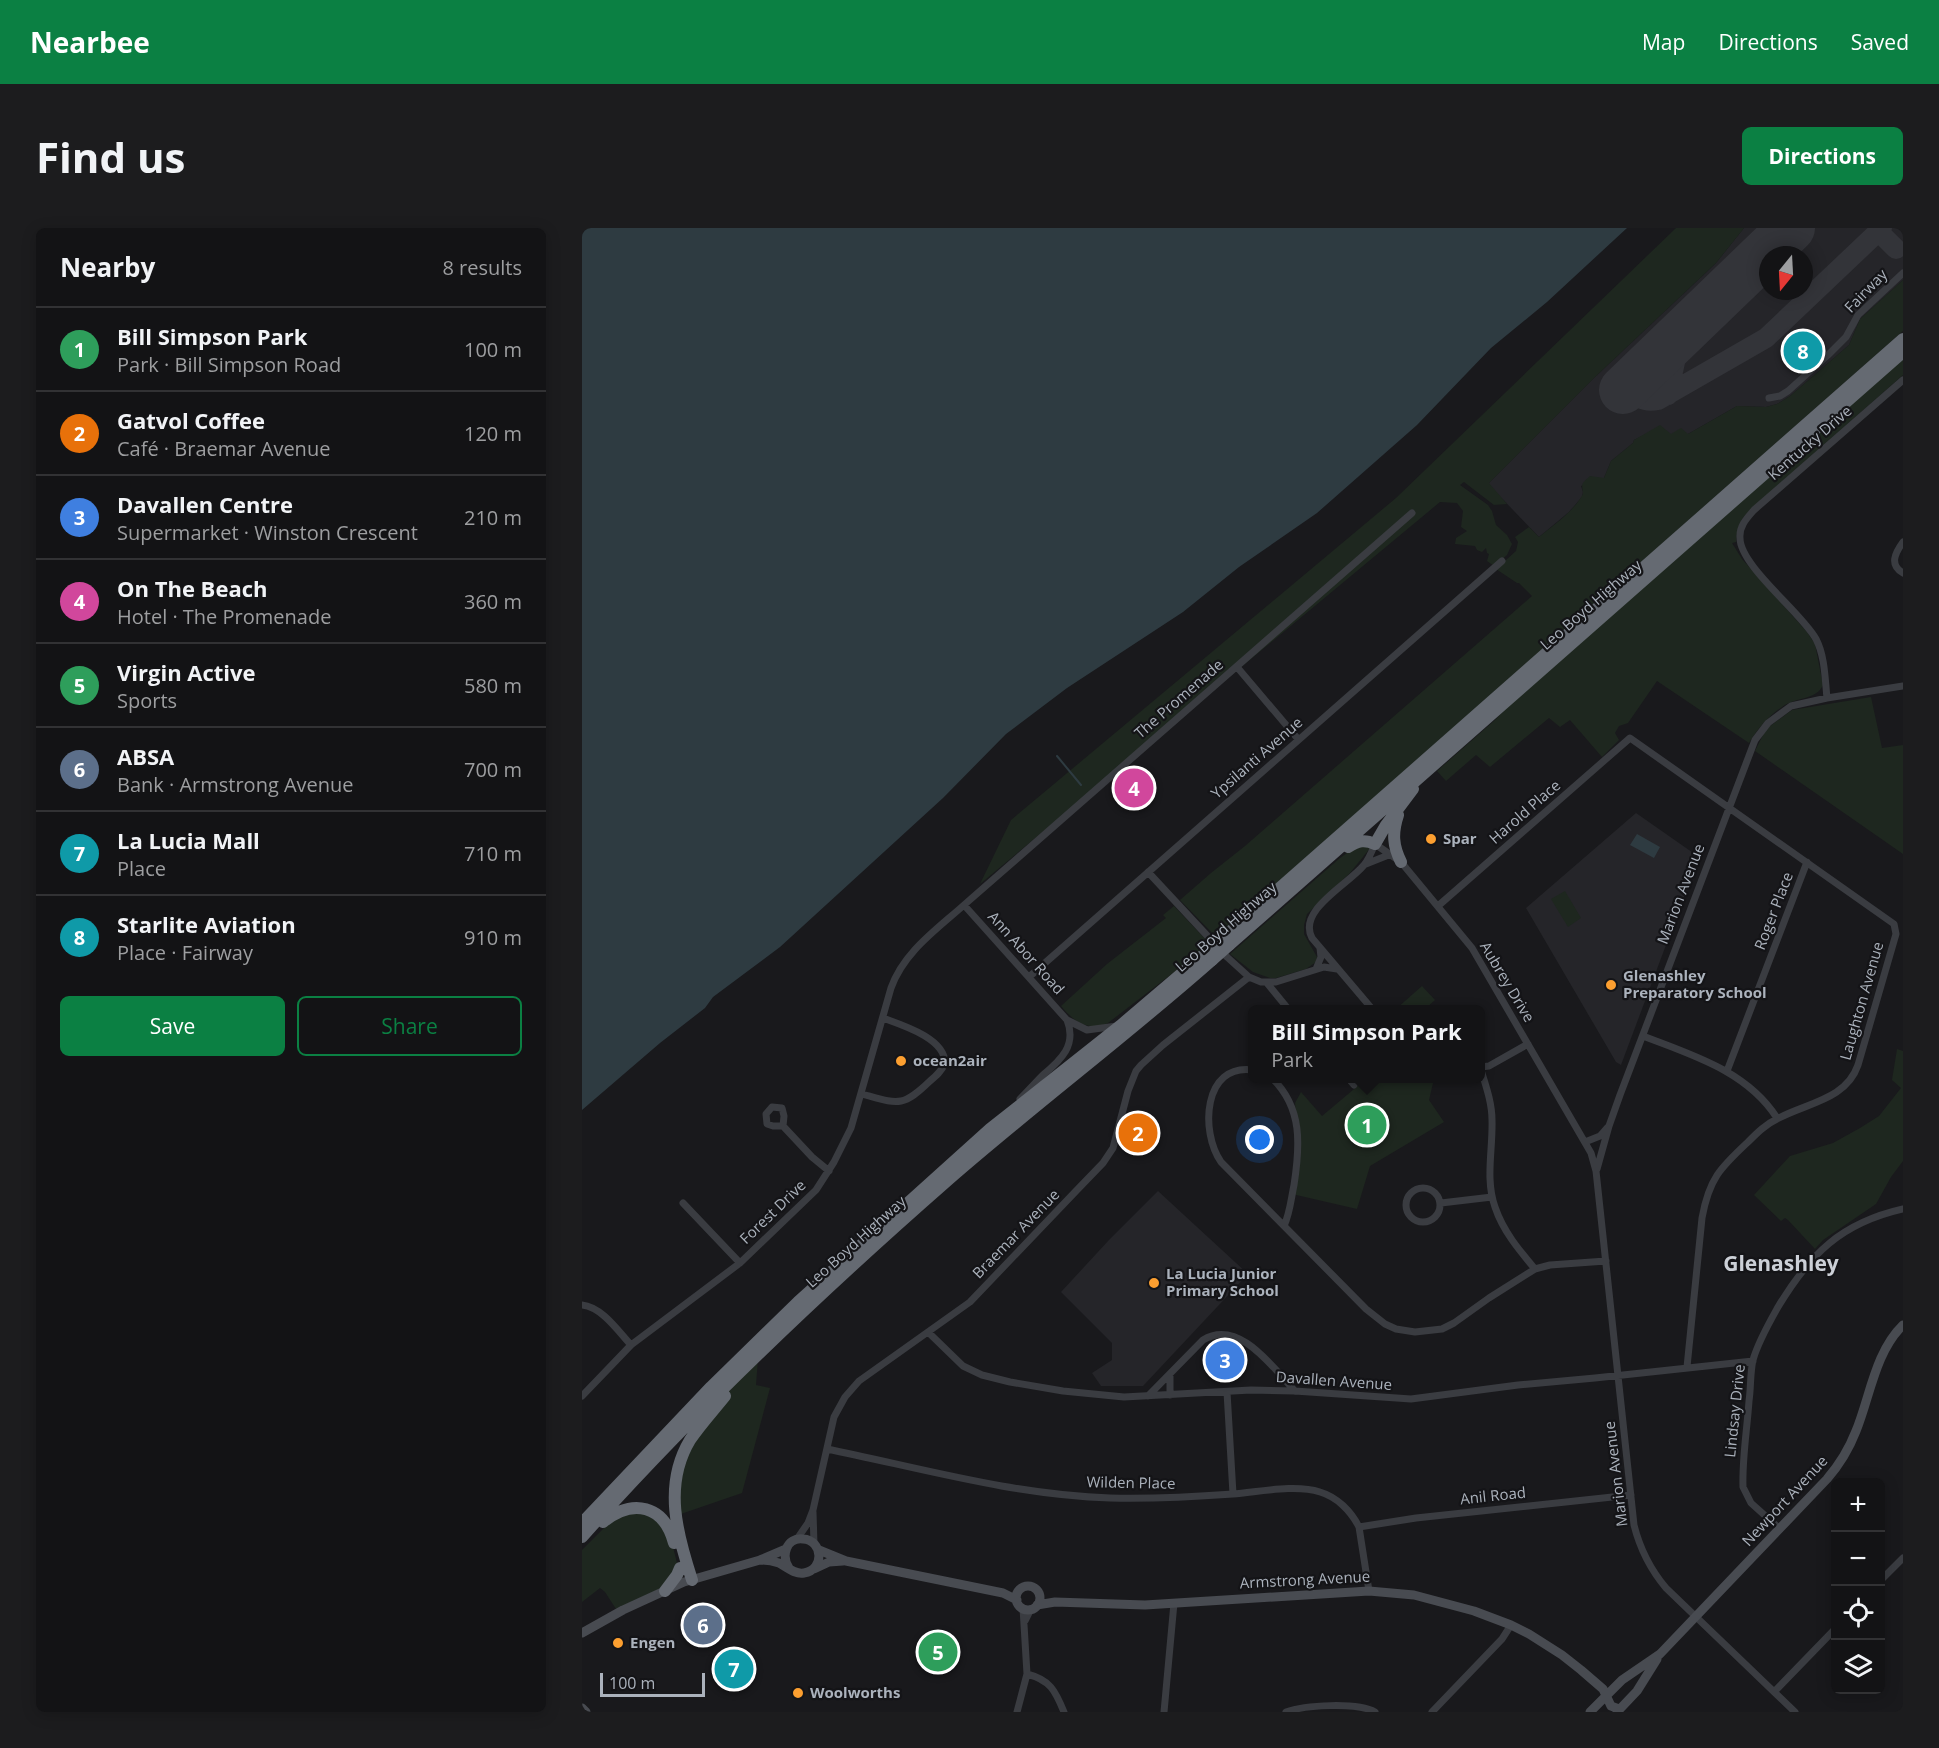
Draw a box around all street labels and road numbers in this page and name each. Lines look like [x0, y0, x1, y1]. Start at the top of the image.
street label: Fairway [1840, 264, 1891, 316]
street label: Kentucky Drive [1763, 400, 1855, 484]
street label: Leo Boyd Highway [1535, 554, 1646, 654]
street label: The Promenade [1130, 654, 1227, 742]
street label: Ypsilanti Avenue [1206, 712, 1306, 803]
street label: Harold Place [1485, 775, 1564, 848]
street label: Marion Avenue [1652, 841, 1708, 947]
street label: Roger Place [1749, 869, 1797, 952]
street label: Leo Boyd Highway [1170, 876, 1281, 976]
street label: Ann Abor Road [984, 907, 1069, 998]
street label: Aubrey Drive [1476, 938, 1540, 1025]
street label: Laughton Avenue [1835, 939, 1888, 1062]
street label: Forest Drive [735, 1175, 810, 1248]
street label: Braemar Avenue [967, 1184, 1063, 1282]
street label: Leo Boyd Highway [801, 1191, 910, 1292]
street label: Lindsay Drive [1719, 1363, 1749, 1458]
street label: Davallen Avenue [1275, 1366, 1393, 1394]
street label: Marion Avenue [1599, 1420, 1631, 1528]
street label: Newport Avenue [1737, 1451, 1832, 1550]
street label: Wilden Place [1086, 1471, 1176, 1493]
street label: Anil Road [1459, 1482, 1527, 1508]
street label: Armstrong Avenue [1239, 1566, 1371, 1592]

